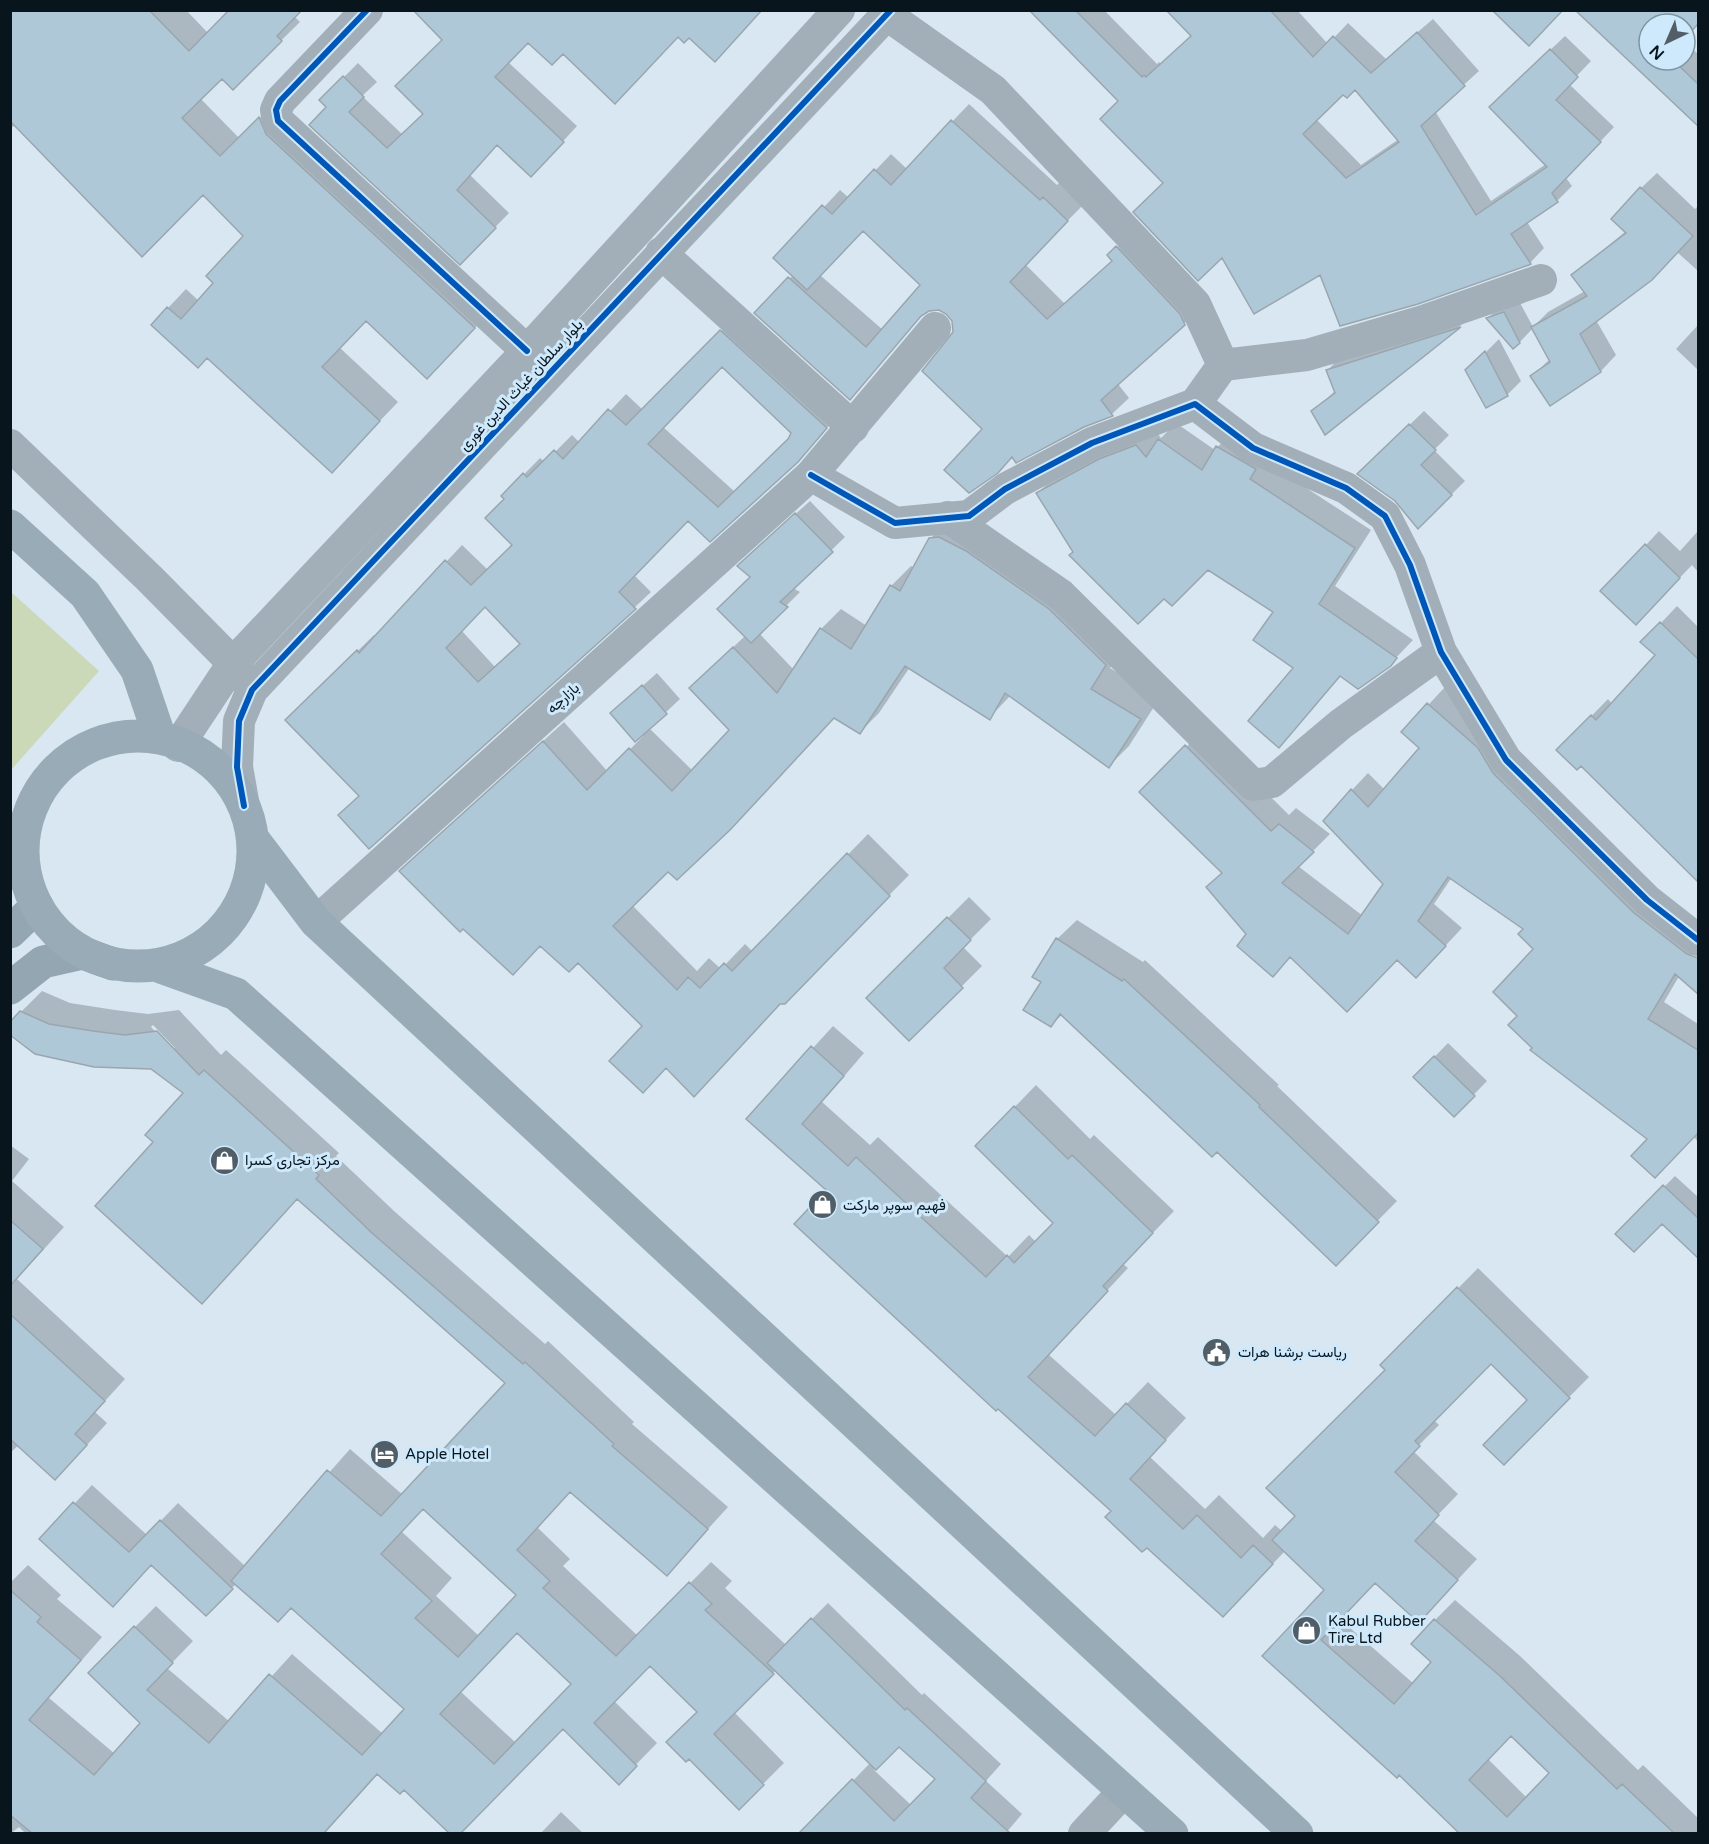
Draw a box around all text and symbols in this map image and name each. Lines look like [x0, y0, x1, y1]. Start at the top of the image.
north arrow [1637, 12, 1697, 72]
text: N [1646, 40, 1669, 64]
street label: بلوار سلطان غیاث الدین غوری [455, 316, 587, 455]
street label: بازارچه [543, 679, 584, 718]
shop icon: مرکز تجاری کسرا [208, 1144, 240, 1176]
place label: مرکز تجاری کسرا [245, 1151, 340, 1170]
shop icon: فهیم سوپر مارکت [806, 1189, 838, 1221]
place label: فهیم سوپر مارکت [843, 1196, 946, 1215]
public building icon: ریاست برشنا هرات [1201, 1336, 1233, 1368]
place label: ریاست برشنا هرات [1238, 1343, 1347, 1361]
hotel icon: Apple Hotel [368, 1438, 400, 1470]
place label: Apple Hotel [405, 1445, 489, 1463]
place label: Kabul Rubber Tire Ltd [1328, 1612, 1426, 1647]
shop icon: Kabul Rubber Tire Ltd [1291, 1614, 1323, 1646]

